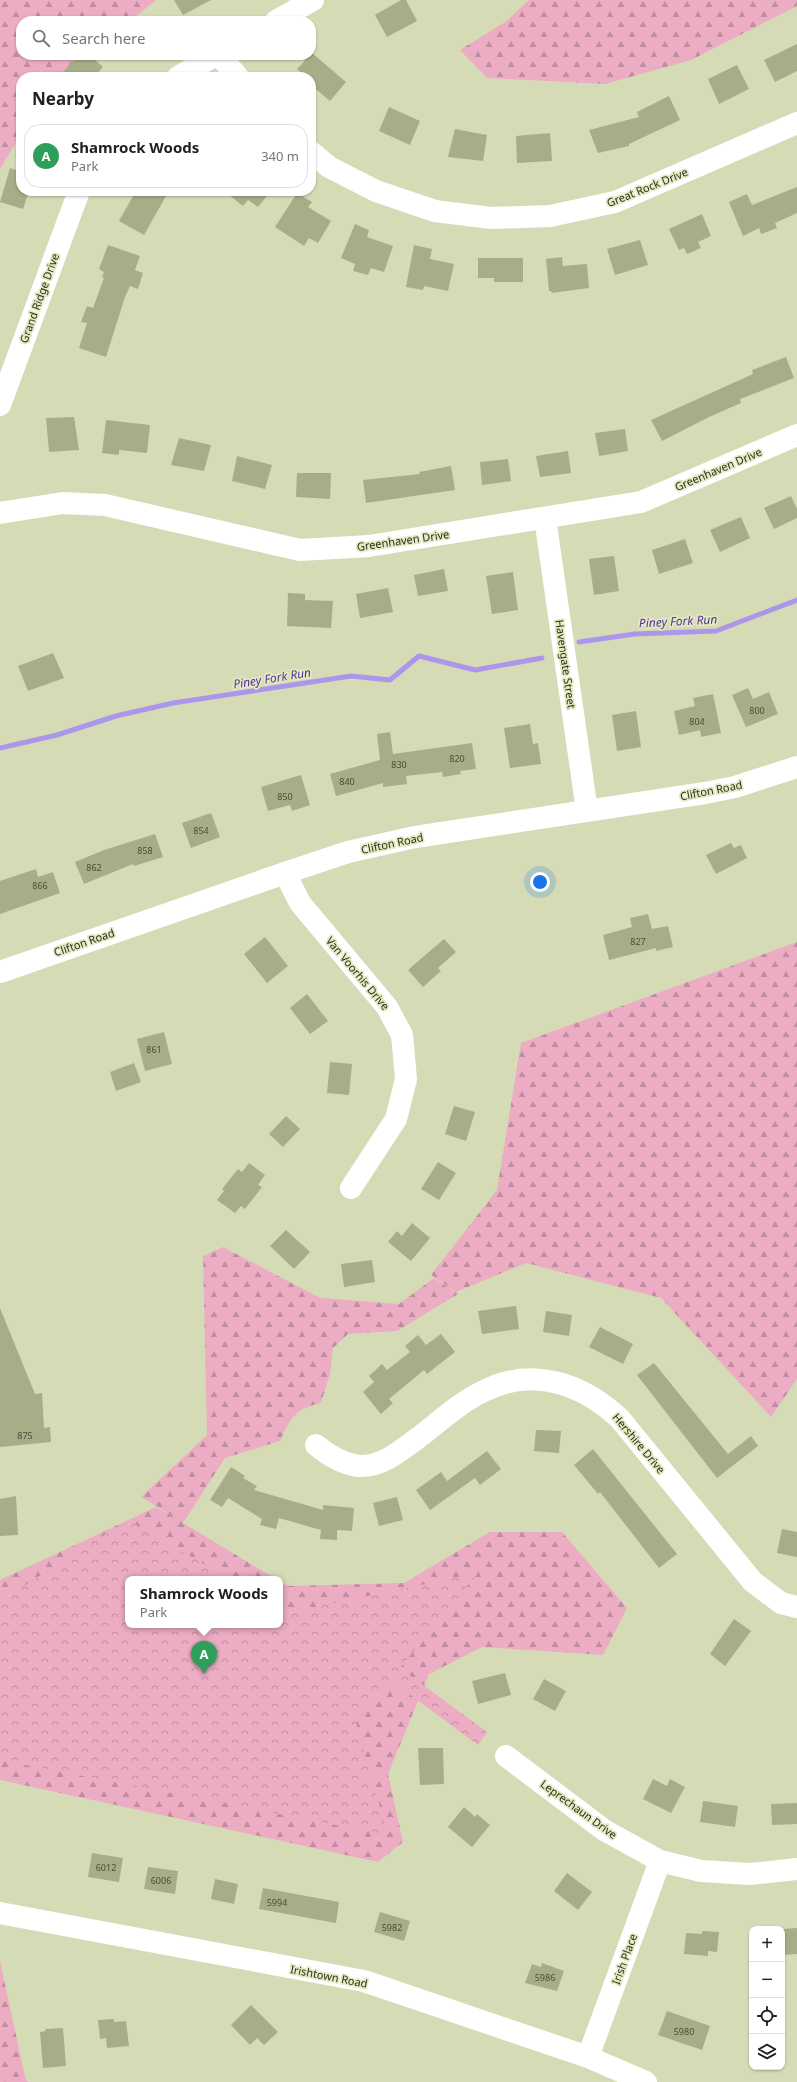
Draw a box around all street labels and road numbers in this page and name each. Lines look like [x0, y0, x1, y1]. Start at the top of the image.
street label: Great Rock Drive [604, 164, 690, 210]
street label: Grand Ridge Drive [16, 251, 62, 345]
street label: Greenhaven Drive [672, 444, 764, 494]
street label: Greenhaven Drive [356, 526, 450, 554]
street label: Havengate Street [552, 619, 580, 709]
street label: Clifton Road [679, 777, 743, 803]
street label: Clifton Road [360, 829, 424, 857]
street label: Clifton Road [52, 925, 116, 959]
street label: Van Voorhis Drive [323, 933, 393, 1013]
street label: Hershire Drive [609, 1410, 669, 1476]
street label: Leprechaun Drive [538, 1776, 620, 1842]
street label: Irish Place [608, 1931, 640, 1987]
street label: Irishtown Road [289, 1961, 369, 1991]

